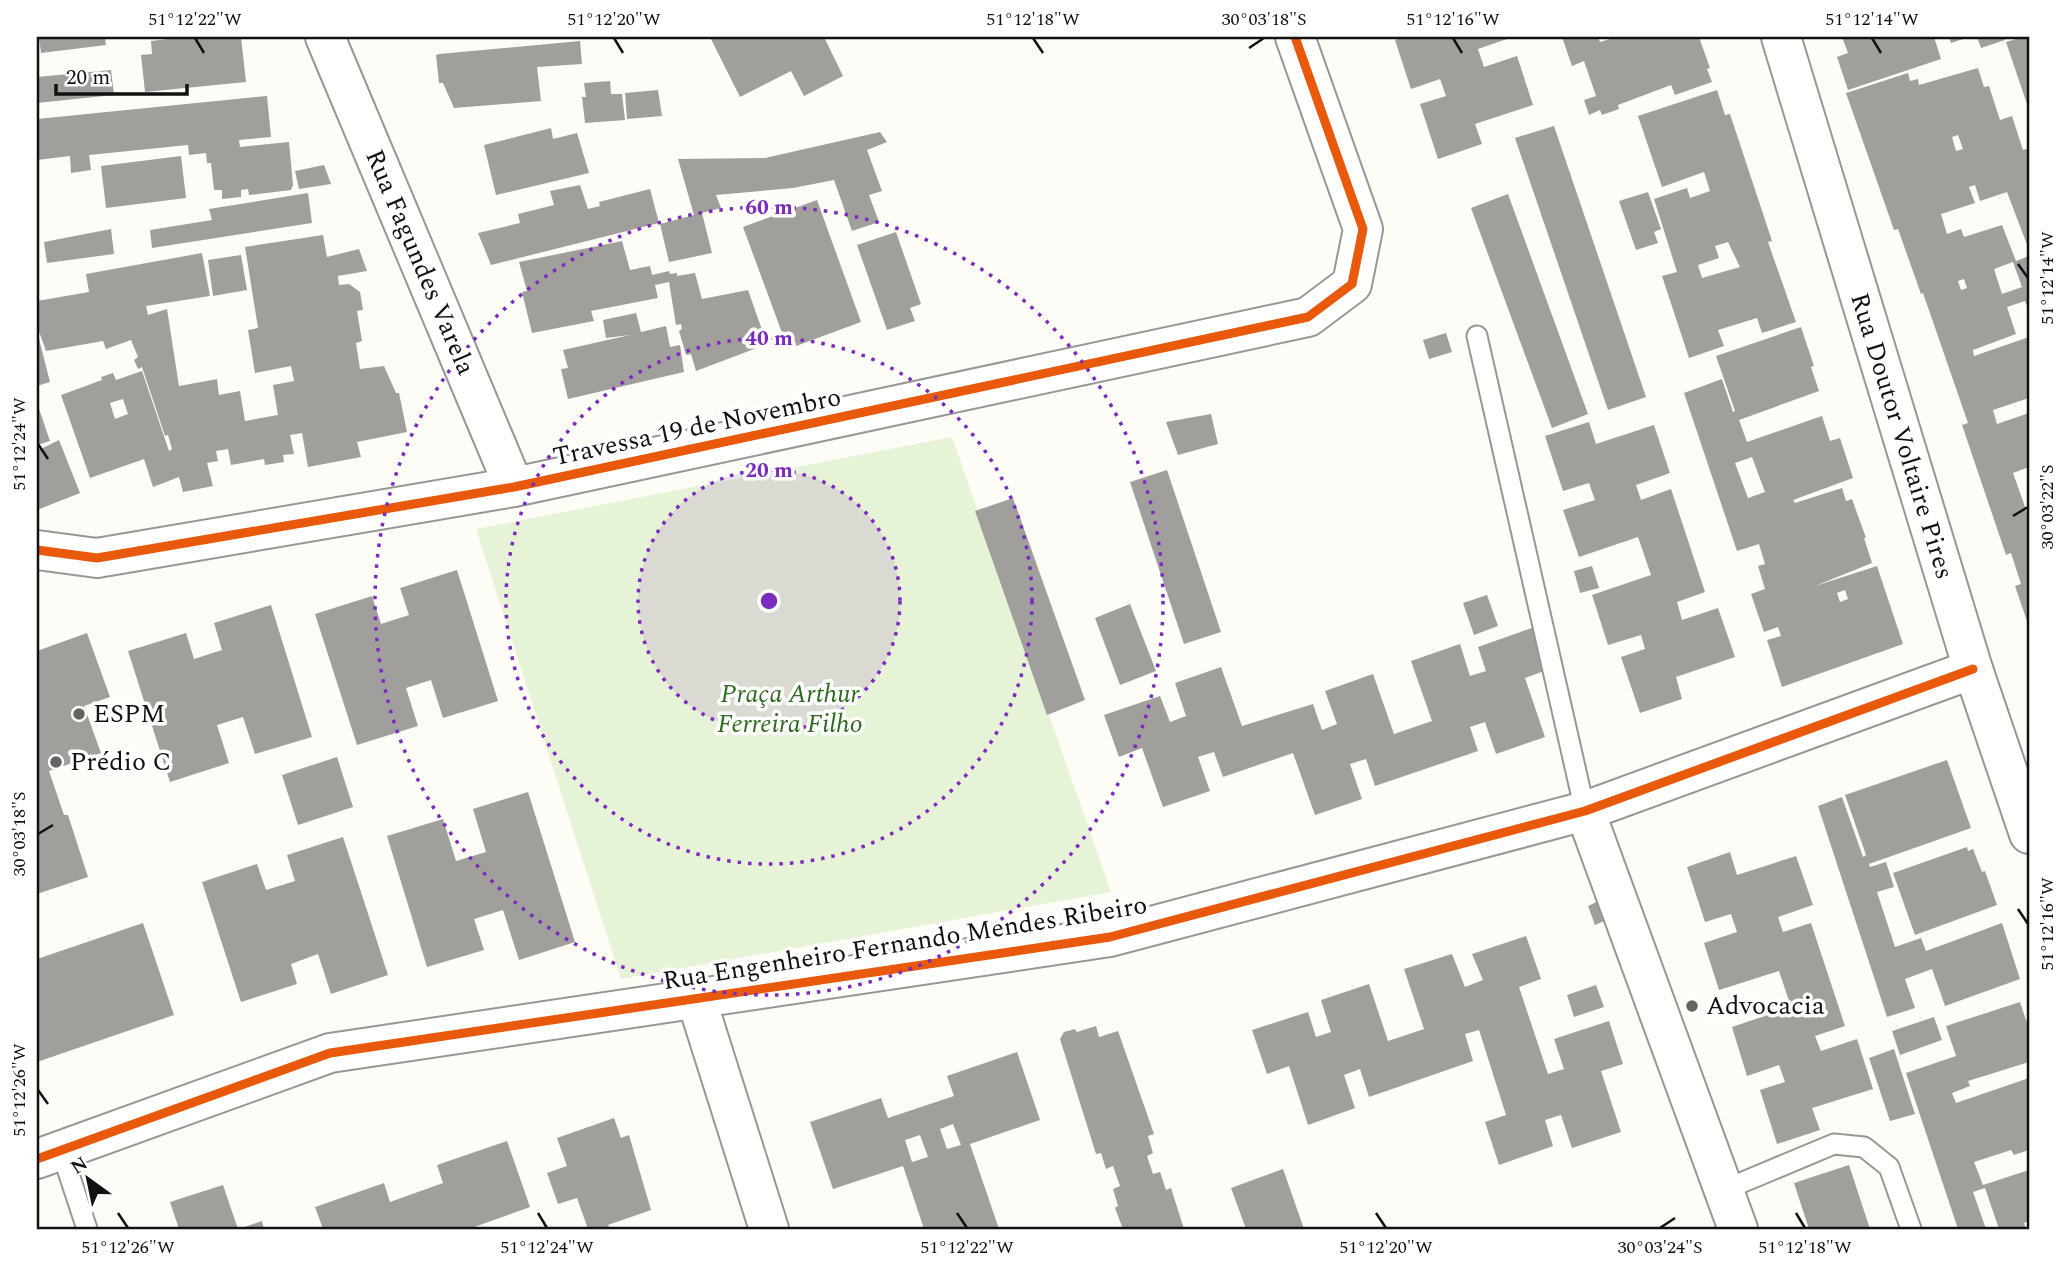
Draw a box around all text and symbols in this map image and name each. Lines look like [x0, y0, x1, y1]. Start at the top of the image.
text: 51°12'22"W [148, 6, 242, 33]
text: 51°12'20"W [567, 6, 661, 33]
text: 51°12'18"W [986, 6, 1080, 33]
text: 30°03'18"S [1221, 6, 1307, 33]
text: 51°12'16"W [1406, 6, 1500, 33]
text: 51°12'14"W [1825, 6, 1919, 33]
scale bar [56, 52, 187, 96]
text: 20 m [66, 62, 110, 94]
street label: Rua Fagundes Varela [354, 143, 486, 381]
text: 60 m [745, 192, 793, 224]
text: 51°12'14"W [2034, 231, 2061, 325]
street label: Rua Doutor Voltaire Pires [1839, 288, 1965, 584]
text: 40 m [745, 323, 793, 355]
street label: Travessa 19 de Novembro [549, 377, 845, 477]
text: 51°12'24"W [6, 397, 33, 491]
text: 20 m [745, 455, 793, 487]
text: 30°03'22"S [2034, 464, 2061, 550]
centre of rings [757, 589, 781, 613]
park label: Praça Arthur Ferreira Filho [717, 674, 863, 744]
place label: ESPM [93, 694, 165, 734]
marker: ESPM [71, 706, 87, 722]
place label: Prédio C [70, 742, 171, 782]
marker: Prédio C [48, 754, 64, 770]
text: 30°03'18"S [6, 791, 33, 877]
text: 51°12'16"W [2034, 877, 2061, 971]
street label: Rua Engenheiro Fernando Mendes Ribeiro [660, 885, 1150, 1001]
place label: Advocacia [1706, 986, 1825, 1026]
marker: Advocacia [1684, 998, 1700, 1014]
text: 51°12'26"W [6, 1043, 33, 1137]
north arrow [52, 1144, 122, 1214]
text: N [65, 1150, 94, 1182]
text: 51°12'26"W [81, 1234, 175, 1261]
text: 51°12'24"W [500, 1234, 594, 1261]
text: 51°12'22"W [920, 1234, 1014, 1261]
text: 51°12'20"W [1339, 1234, 1433, 1261]
text: 30°03'24"S [1617, 1234, 1703, 1261]
text: 51°12'18"W [1758, 1234, 1852, 1261]

